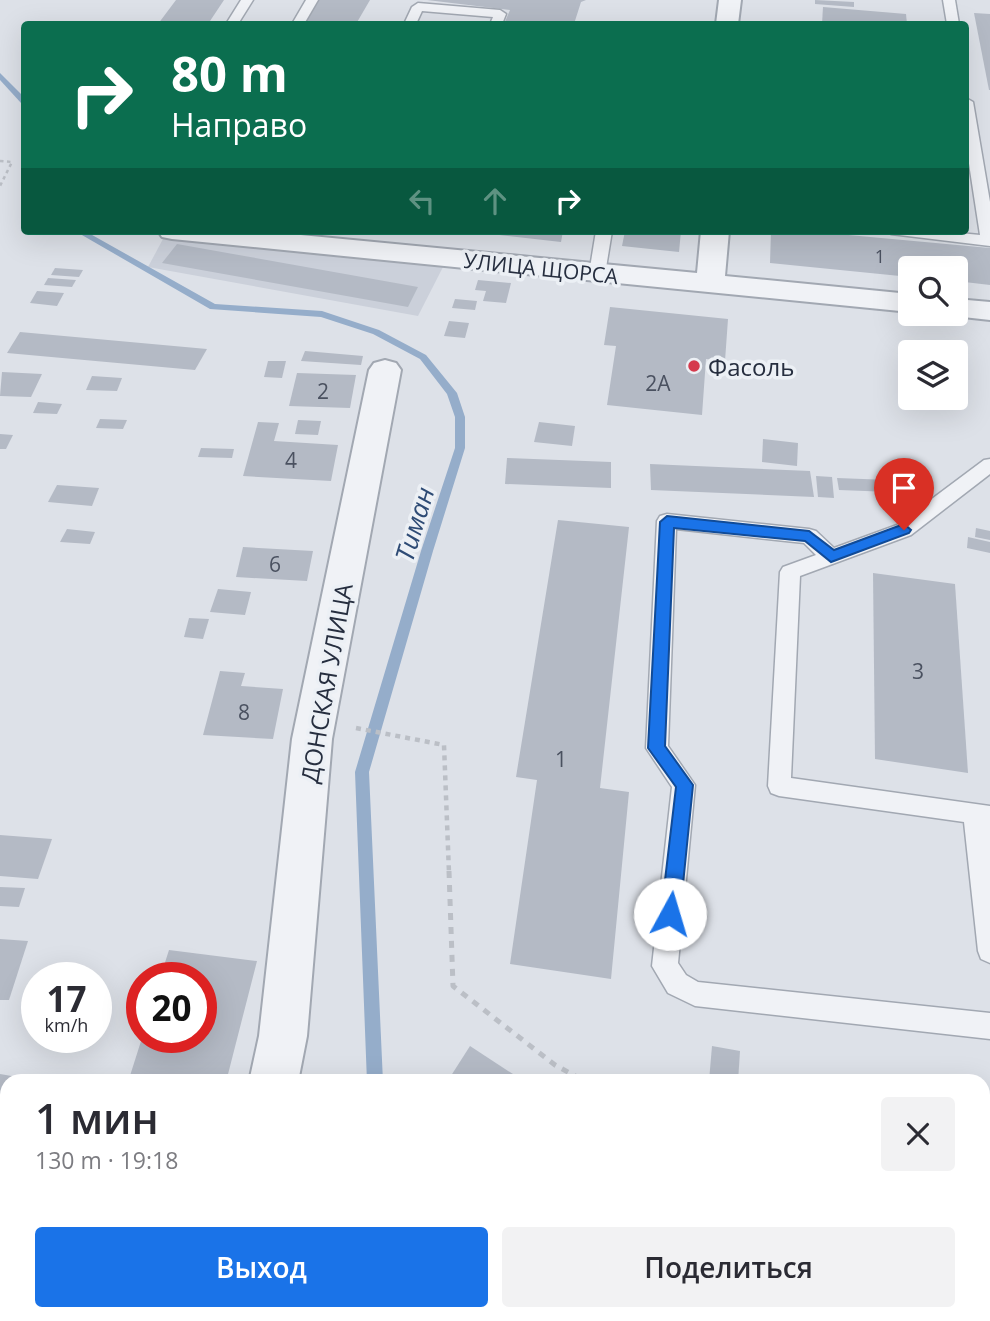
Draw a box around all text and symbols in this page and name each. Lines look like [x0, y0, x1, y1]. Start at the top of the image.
text: 80 m [171, 40, 288, 106]
icon: right [56, 49, 147, 140]
text: Направо [171, 103, 307, 146]
icon: left [403, 182, 441, 220]
icon: ahead [476, 182, 514, 220]
icon: right [549, 182, 587, 220]
house number: 1 [875, 244, 885, 268]
street label: УЛИЦА ЩОРСА [462, 246, 620, 290]
map controls [898, 256, 968, 410]
button: search [898, 256, 968, 326]
button: layers [898, 340, 968, 410]
place label: Фасоль [708, 350, 794, 383]
marker: Фасоль [686, 358, 702, 374]
house number: 2А [645, 369, 671, 397]
house number: 2 [317, 377, 329, 405]
house number: 4 [285, 446, 297, 474]
pin [874, 458, 934, 530]
icon: arrive [885, 469, 923, 507]
water label: Тиман [386, 482, 442, 566]
house number: 6 [269, 550, 281, 578]
street label: ДОНСКАЯ УЛИЦА [292, 580, 360, 785]
house number: 3 [912, 657, 924, 685]
house number: 8 [238, 698, 250, 726]
house number: 1 [555, 745, 567, 773]
position arrow [633, 877, 707, 951]
speed limit sign: 20 [126, 962, 217, 1053]
text: 17 [46, 975, 87, 1022]
text: km/h [45, 1013, 88, 1037]
text: 1 мин [35, 1089, 159, 1146]
button: close [881, 1097, 955, 1171]
text: 130 m · 19:18 [35, 1144, 178, 1176]
button: Выход [35, 1227, 488, 1307]
button: Поделиться [502, 1227, 955, 1307]

